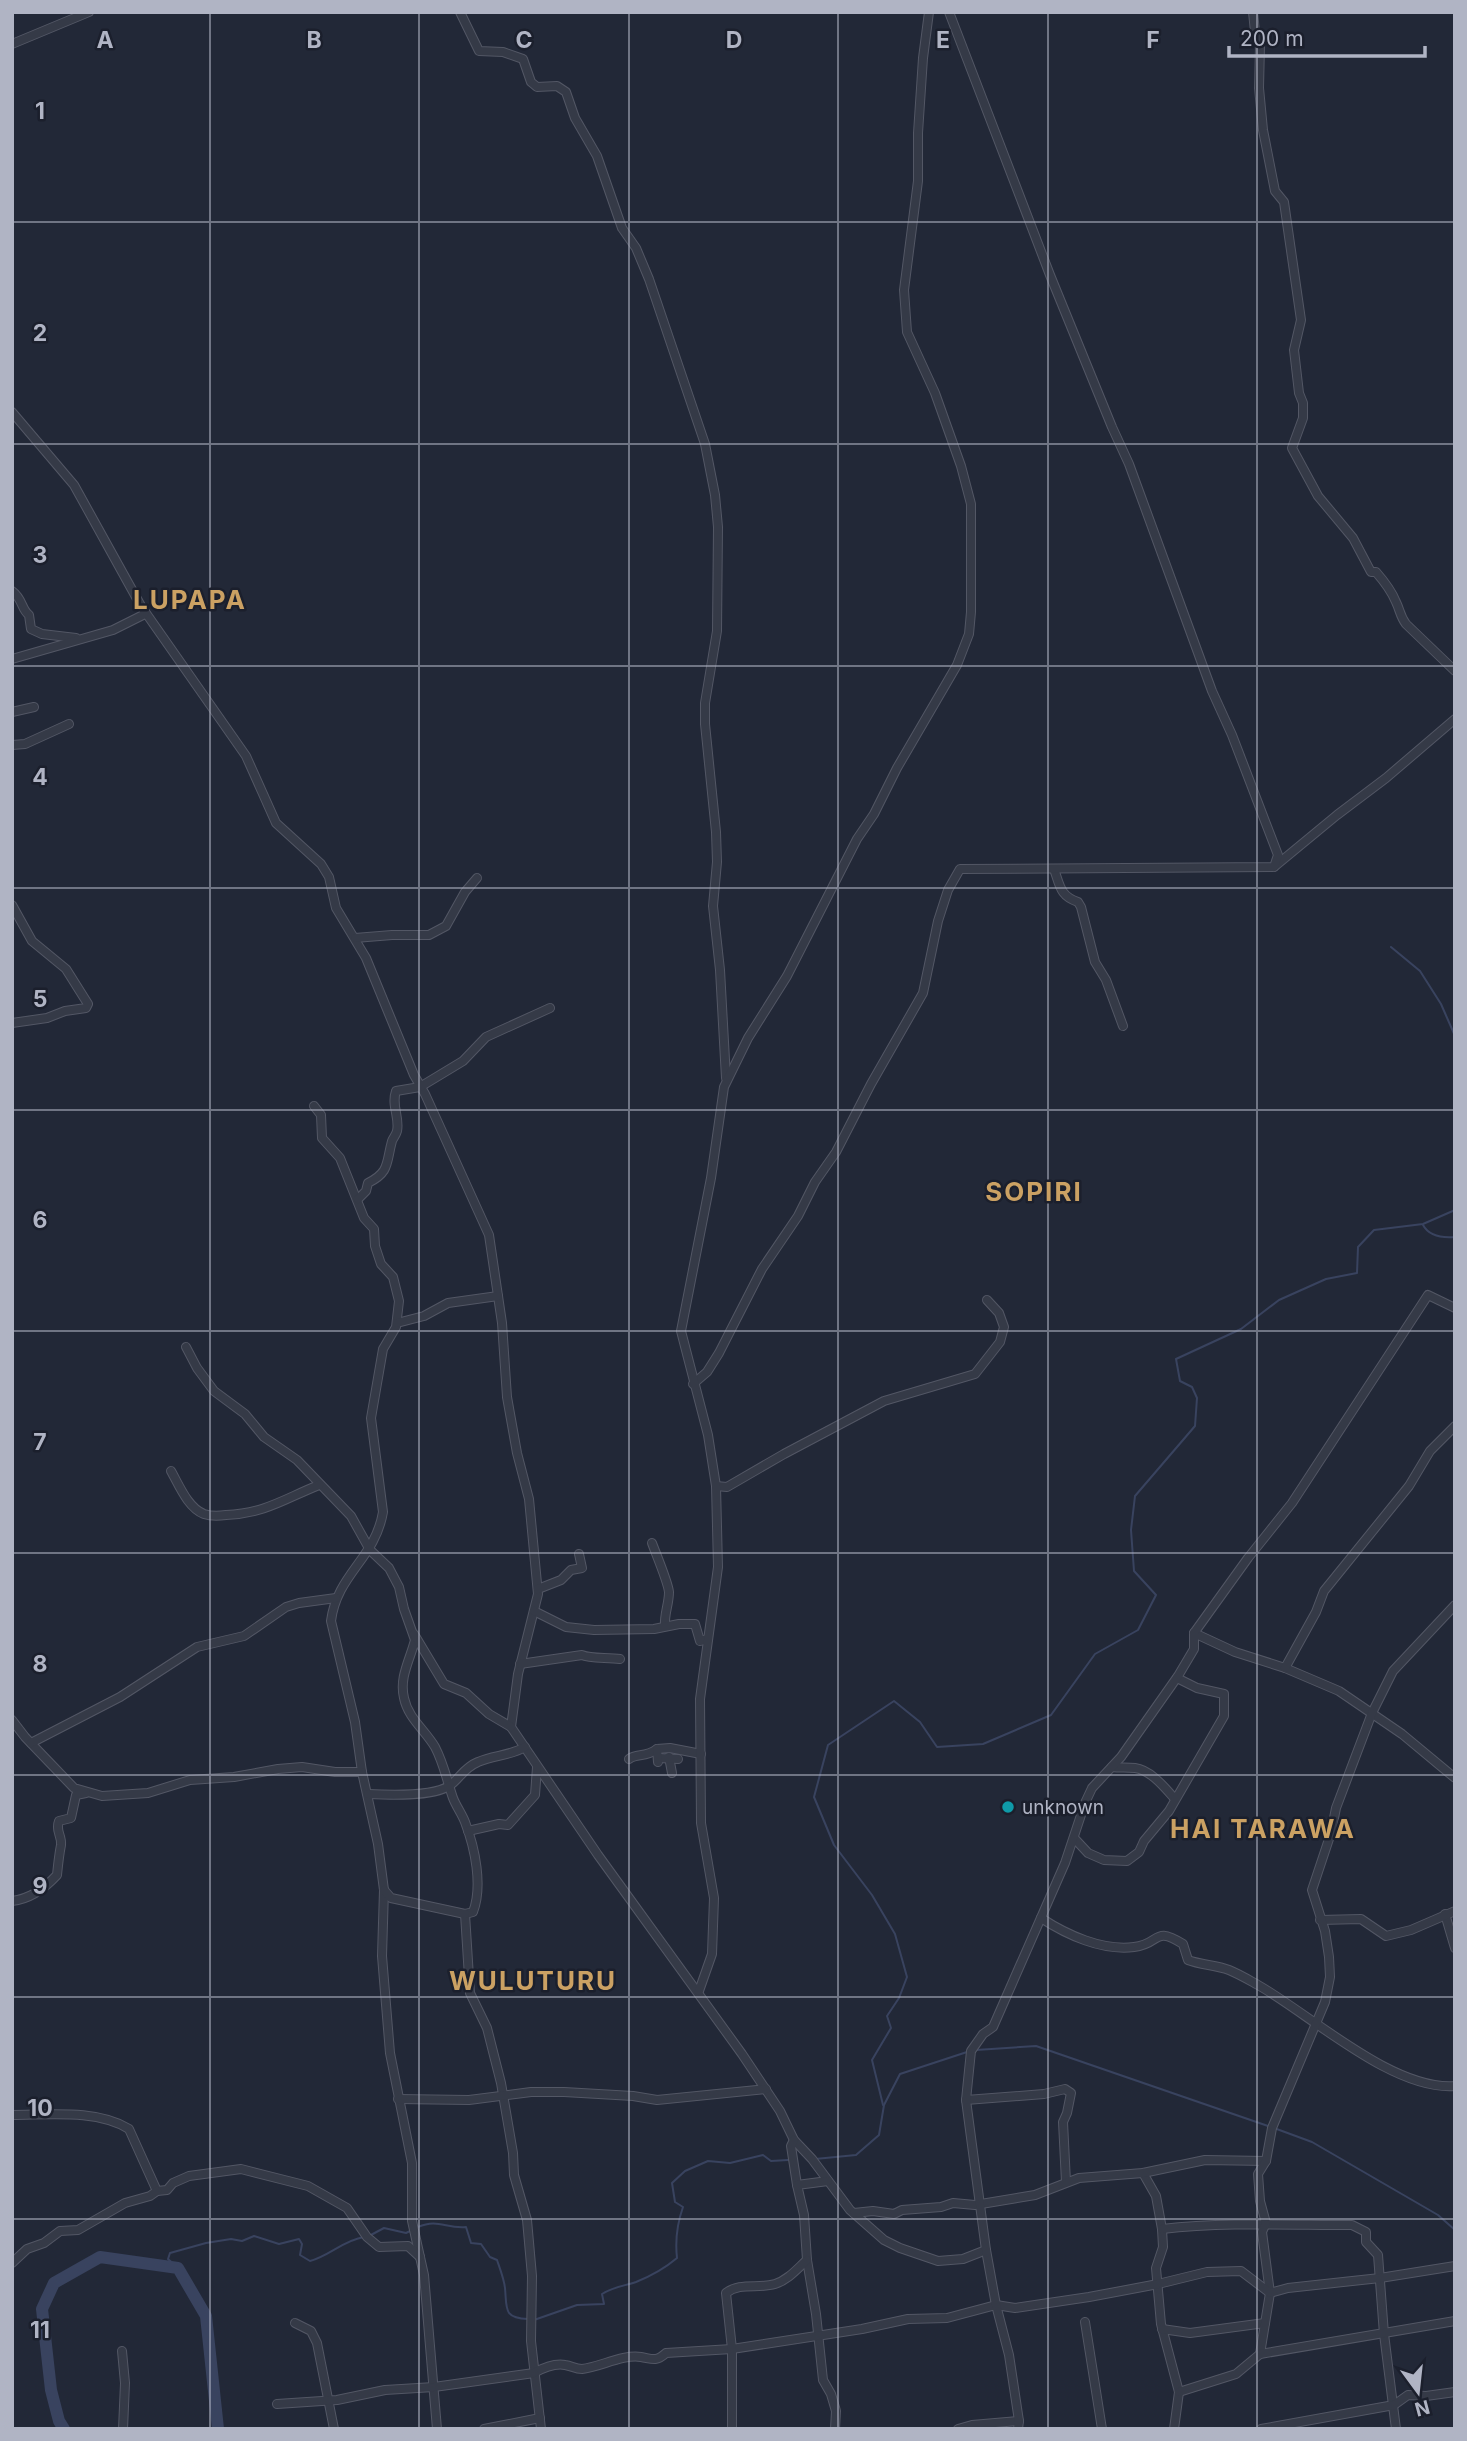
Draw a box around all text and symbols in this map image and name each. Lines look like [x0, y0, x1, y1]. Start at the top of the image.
scale bar [1229, 14, 1425, 58]
text: A [96, 26, 114, 54]
text: B [306, 26, 322, 54]
text: C [515, 26, 533, 54]
text: D [726, 26, 742, 54]
text: E [936, 26, 950, 54]
text: F [1146, 26, 1160, 54]
text: 200 m [1240, 26, 1304, 51]
text: 1 [35, 97, 45, 125]
text: 2 [33, 319, 47, 347]
text: 3 [33, 541, 47, 569]
district label: LUPAPA [133, 584, 247, 615]
text: 4 [32, 763, 48, 791]
text: 5 [33, 985, 47, 1013]
district label: SOPIRI [985, 1176, 1083, 1207]
text: 6 [33, 1206, 47, 1234]
text: 7 [33, 1428, 47, 1456]
text: 8 [33, 1650, 47, 1678]
place label: unknown [1022, 1796, 1104, 1819]
marker: unknown [1000, 1799, 1016, 1815]
district label: HAI TARAWA [1170, 1813, 1356, 1844]
text: 9 [33, 1872, 47, 1900]
district label: WULUTURU [449, 1965, 617, 1996]
text: 10 [27, 2094, 53, 2122]
text: 11 [30, 2316, 50, 2344]
north arrow [1383, 2357, 1453, 2427]
text: N [1412, 2395, 1432, 2421]

